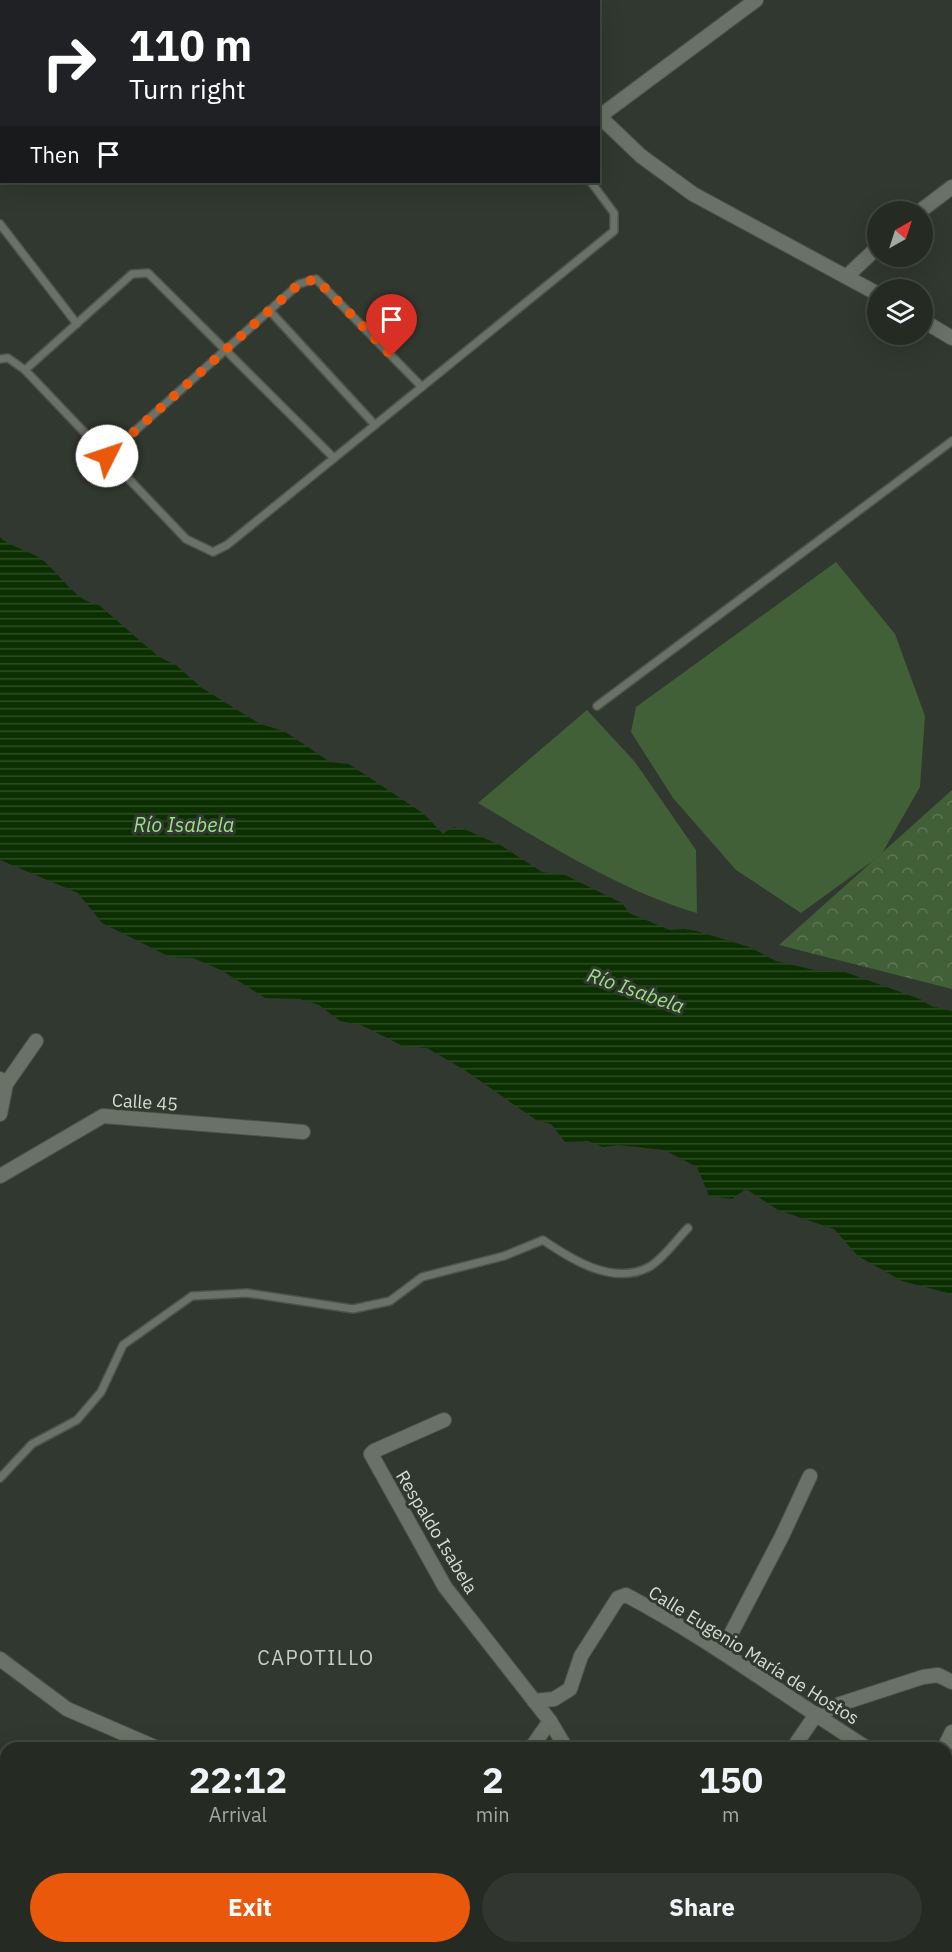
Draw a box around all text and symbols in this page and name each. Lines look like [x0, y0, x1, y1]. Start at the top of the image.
text: 110 m [129, 18, 252, 73]
icon: right [30, 24, 108, 102]
text: Turn right [129, 71, 246, 106]
icon: arrive [92, 138, 125, 171]
text: Then [30, 140, 80, 169]
north arrow [867, 201, 933, 267]
map controls [867, 201, 933, 345]
button: layers [867, 279, 933, 345]
pin [366, 294, 417, 356]
icon: arrive [375, 303, 408, 336]
position arrow [75, 424, 139, 488]
water label: Río Isabela [134, 811, 234, 838]
water label: Río Isabela [584, 961, 688, 1019]
street label: Calle 45 [111, 1088, 179, 1116]
street label: Respaldo Isabela [391, 1466, 483, 1598]
street label: Calle Eugenio María de Hostos [644, 1581, 864, 1729]
district label: CAPOTILLO [257, 1644, 375, 1671]
text: 22:12 [189, 1756, 287, 1803]
text: 2 [482, 1756, 504, 1803]
text: 150 [698, 1756, 763, 1803]
text: Arrival [209, 1801, 267, 1828]
text: min [476, 1801, 510, 1828]
text: m [722, 1801, 740, 1828]
button: Exit [30, 1873, 470, 1942]
button: Share [482, 1873, 922, 1942]

